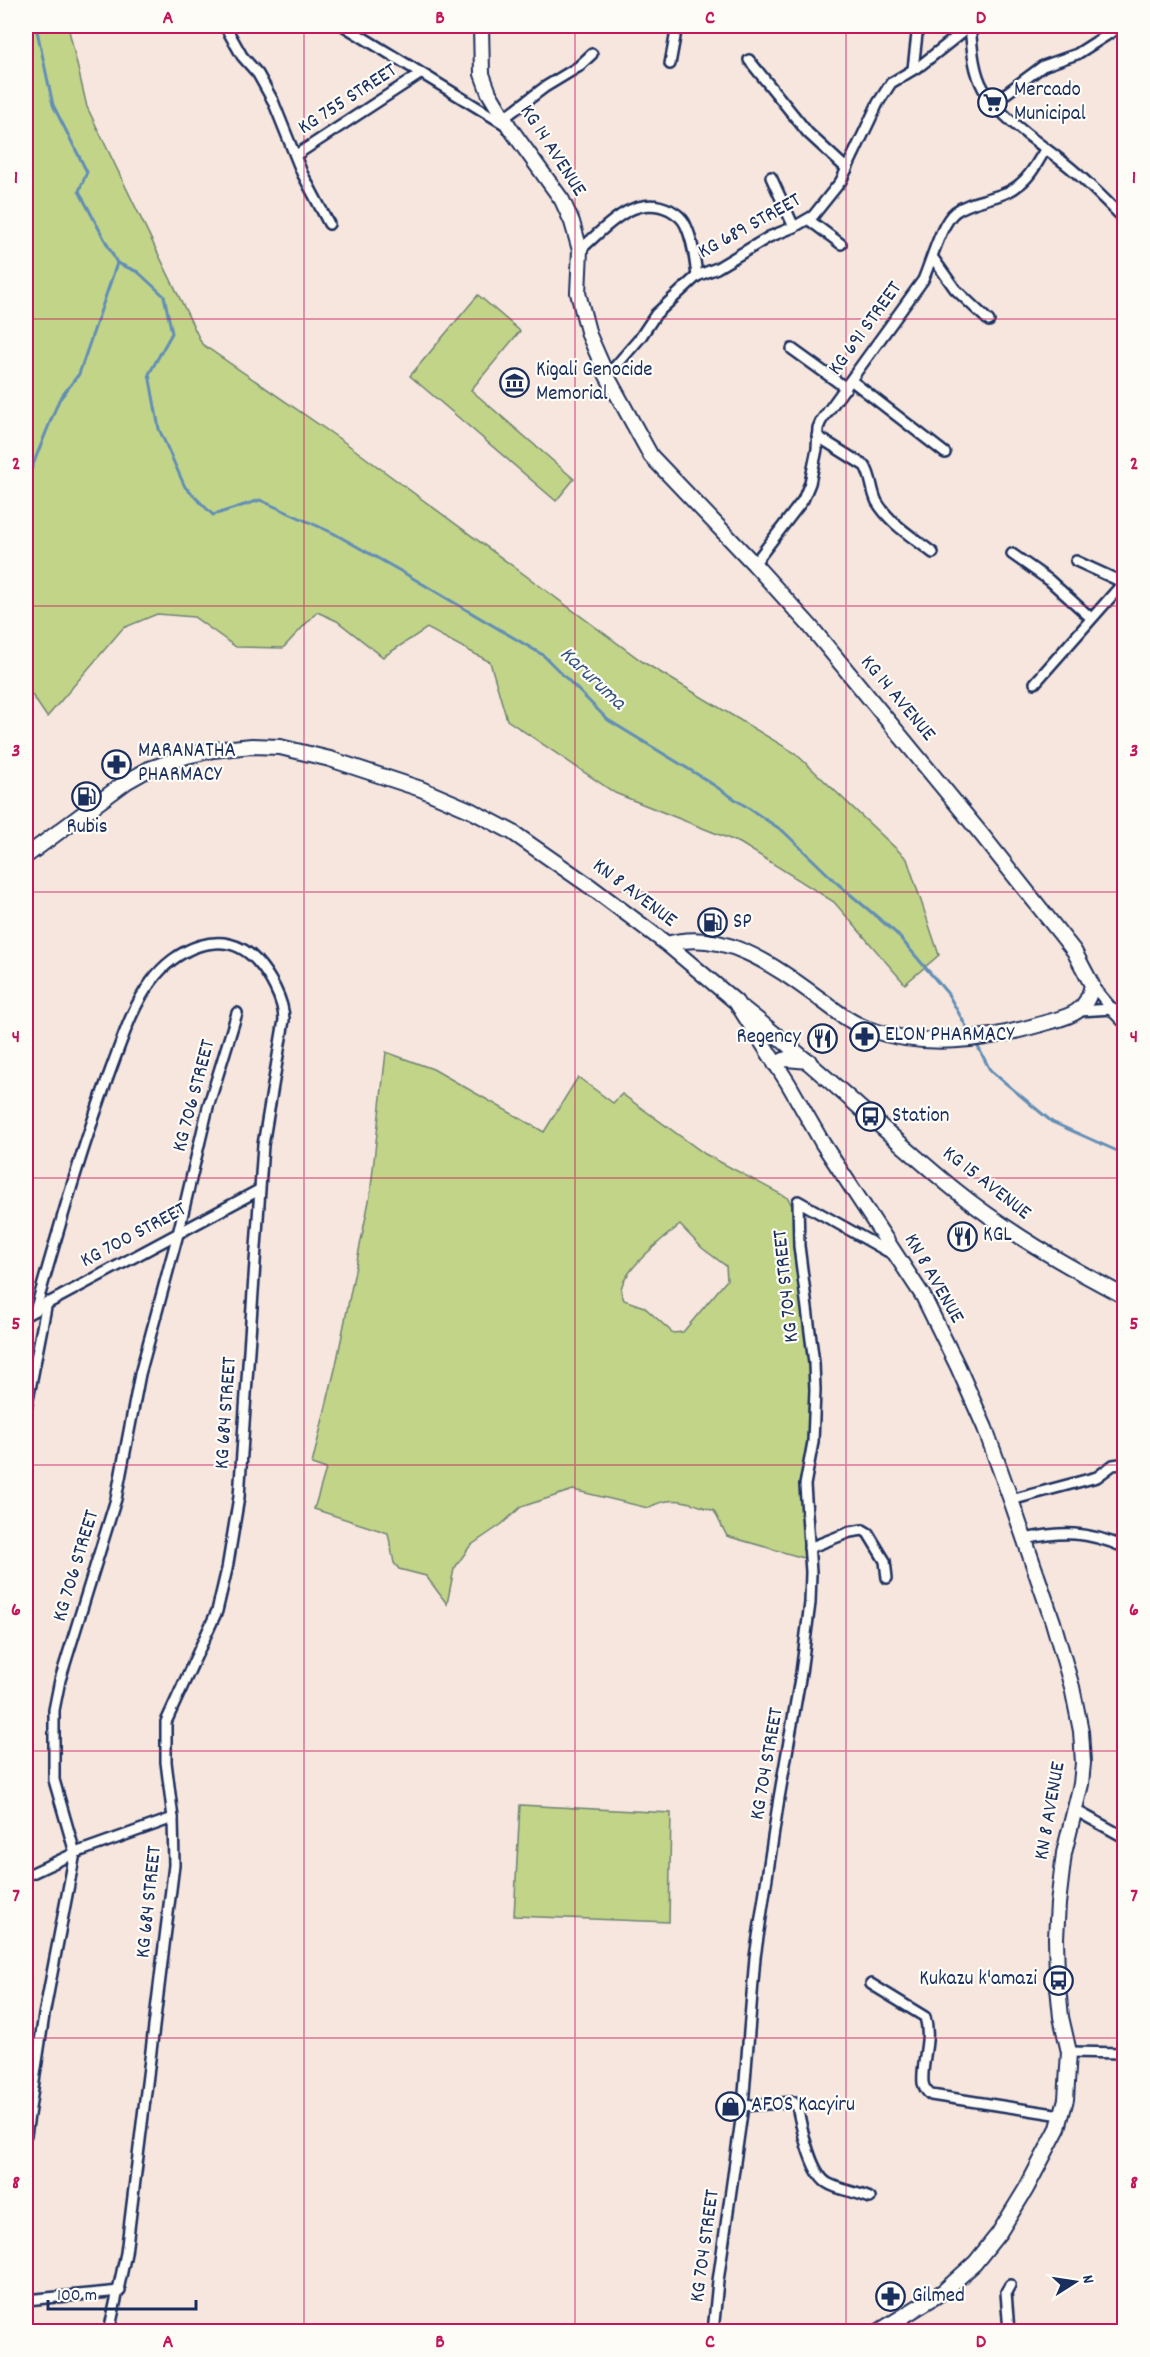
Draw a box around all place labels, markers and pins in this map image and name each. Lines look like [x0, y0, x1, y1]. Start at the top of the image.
place label: Mercado Municipal [1014, 76, 1086, 130]
supermarket icon: Mercado Municipal [977, 87, 1009, 119]
place label: Kigali Genocide Memorial [536, 356, 653, 410]
museum icon: Kigali Genocide Memorial [499, 367, 531, 399]
place label: MARANATHA PHARMACY [138, 737, 236, 791]
pharmacy icon: MARANATHA PHARMACY [101, 748, 133, 780]
fuel station icon: Rubis [71, 781, 103, 813]
place label: Rubis [66, 813, 108, 843]
fuel station icon: SP [696, 907, 728, 939]
place label: SP [733, 908, 752, 938]
pharmacy icon: ELON PHARMACY [848, 1020, 880, 1052]
place label: ELON PHARMACY [885, 1021, 1015, 1051]
restaurant icon: Regency [806, 1022, 838, 1054]
place label: Regency [736, 1023, 801, 1053]
bus stop icon: Station [855, 1101, 887, 1133]
place label: Station [892, 1102, 950, 1132]
restaurant icon: KGL [946, 1220, 978, 1252]
place label: KGL [983, 1221, 1012, 1251]
bus stop icon: Kukazu k'amazi [1042, 1964, 1074, 1996]
place label: Kukazu k'amazi [919, 1965, 1037, 1995]
shop icon: AFOS Kacyiru [714, 2090, 746, 2122]
place label: AFOS Kacyiru [751, 2091, 855, 2121]
pharmacy icon: Gilmed [875, 2281, 907, 2313]
place label: Gilmed [912, 2282, 965, 2312]

